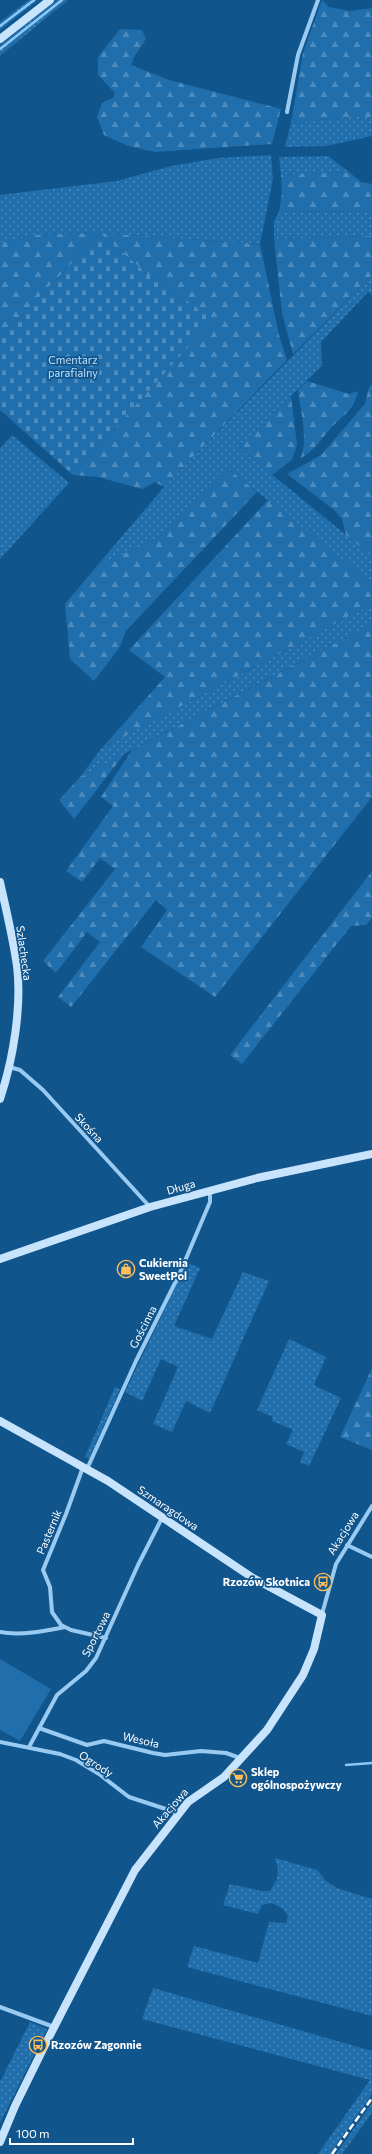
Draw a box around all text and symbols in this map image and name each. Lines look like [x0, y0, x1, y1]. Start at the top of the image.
park label: Cmentarz parafialny [48, 353, 98, 379]
street label: Szlachecka [14, 925, 35, 981]
street label: Skośna [72, 1110, 106, 1145]
street label: Długa [165, 1176, 197, 1197]
place label: Cukiernia SweetPol [139, 1256, 188, 1282]
shop icon: Cukiernia SweetPol [116, 1259, 136, 1279]
street label: Gościnna [126, 1303, 159, 1350]
street label: Szmaragdowa [135, 1483, 201, 1533]
street label: Pasternik [33, 1507, 64, 1556]
street label: Akacjowa [324, 1509, 361, 1557]
bus stop icon: Rzozów Skotnica [313, 1572, 333, 1592]
place label: Rzozów Skotnica [223, 1575, 310, 1588]
street label: Sportowa [79, 1609, 113, 1659]
street label: Wesoła [122, 1729, 161, 1750]
street label: Ogrody [77, 1748, 116, 1779]
place label: Sklep ogólnospożywczy [251, 1765, 342, 1791]
supermarket icon: Sklep ogólnospożywczy [228, 1768, 248, 1788]
street label: Akacjowa [149, 1785, 190, 1830]
bus stop icon: Rzozów Zagonnie [28, 2035, 48, 2055]
place label: Rzozów Zagonnie [51, 2038, 142, 2051]
scale bar [10, 2120, 133, 2146]
text: 100 m [16, 2126, 50, 2140]

